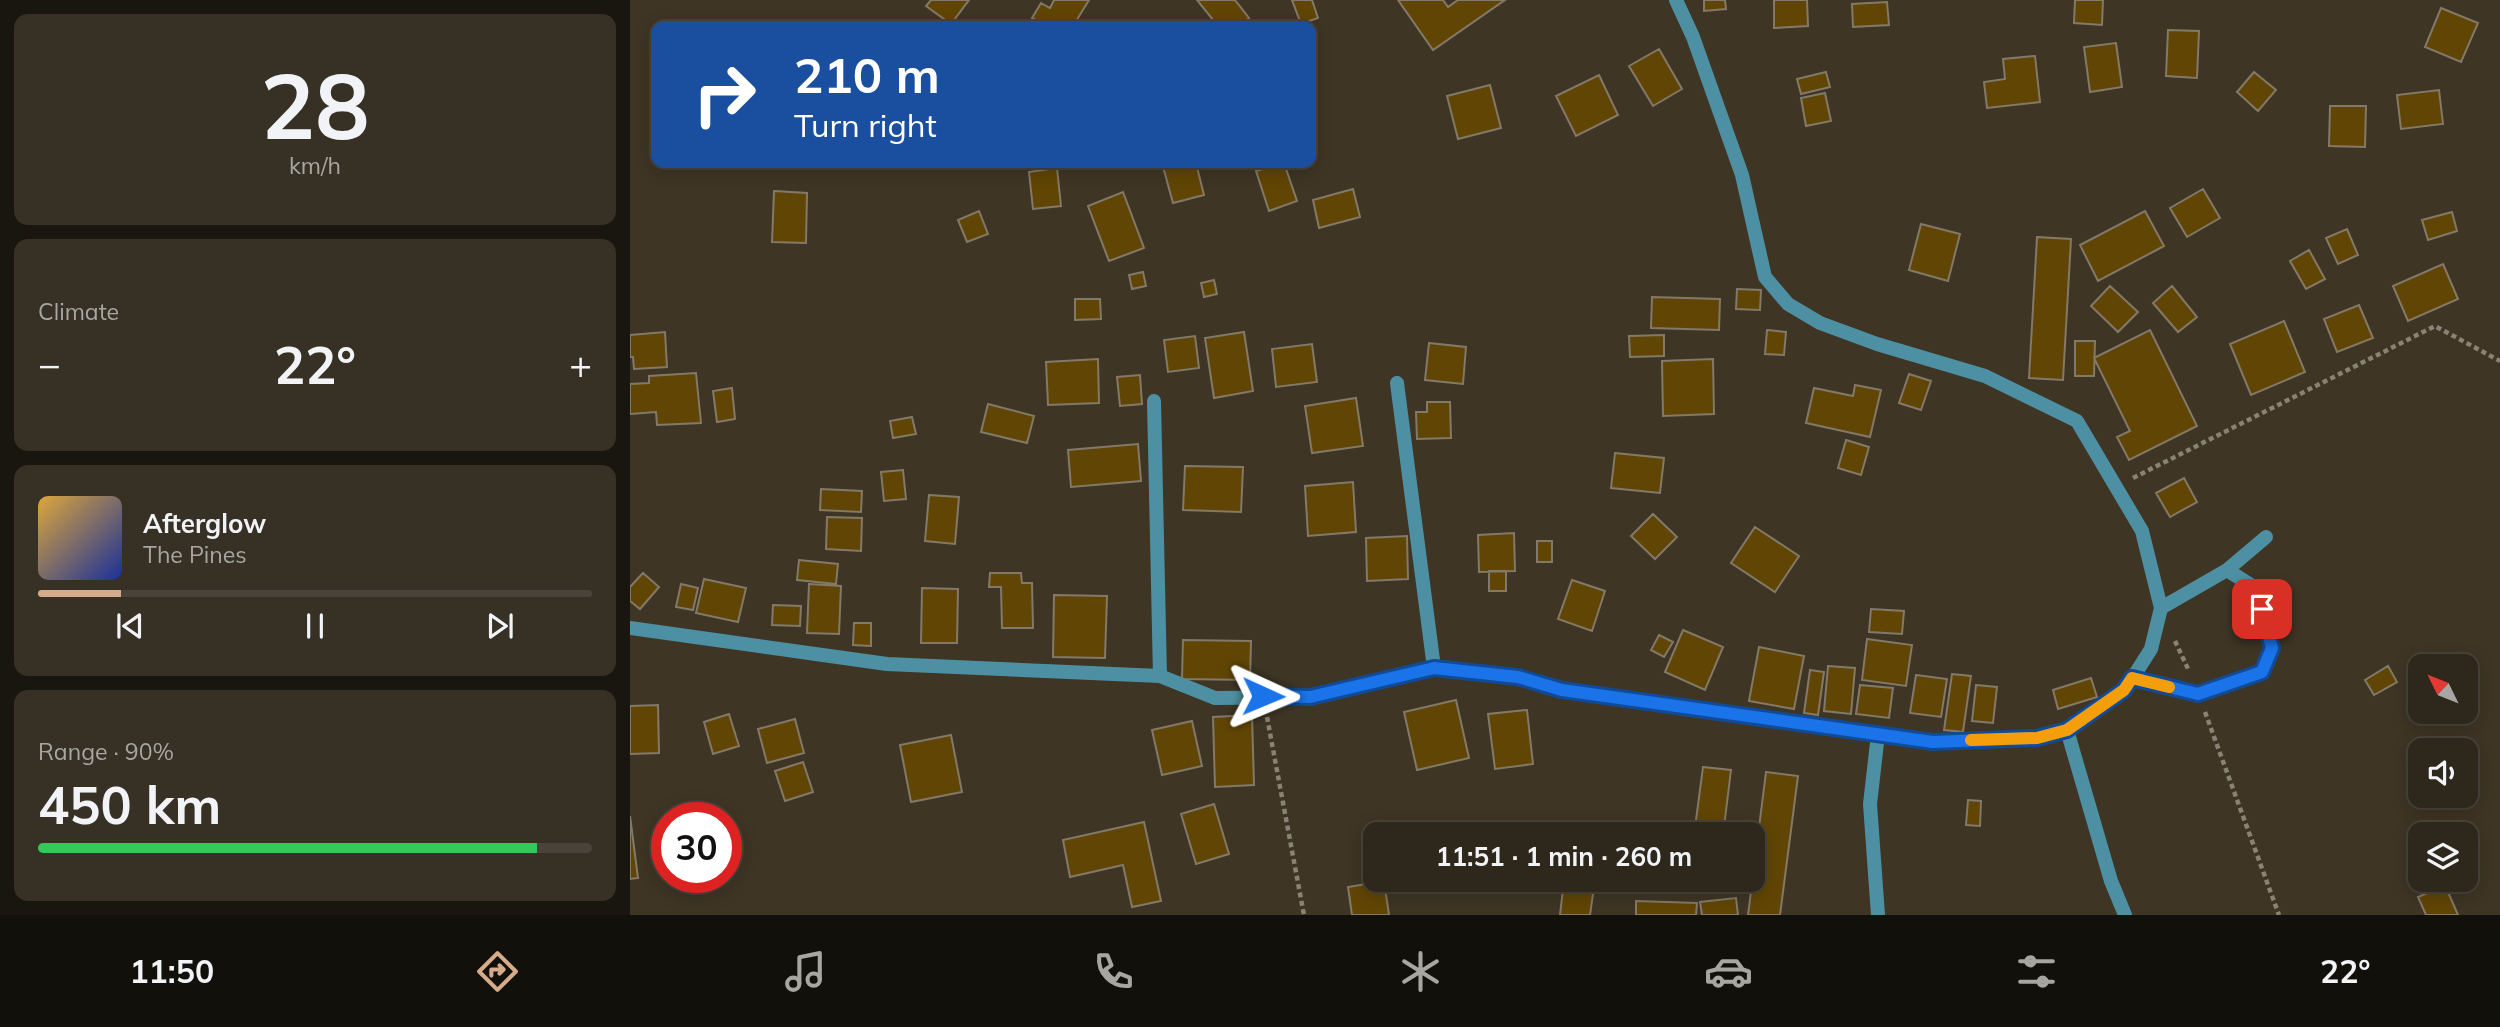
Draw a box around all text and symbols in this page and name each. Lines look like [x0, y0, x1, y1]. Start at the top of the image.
text: 210 m [794, 44, 940, 105]
text: 28 [260, 48, 370, 162]
icon: right [679, 49, 770, 140]
text: Turn right [794, 105, 937, 145]
text: km/h [289, 151, 341, 180]
text: Climate [38, 297, 119, 326]
text: 22° [274, 332, 356, 397]
text: − [38, 340, 61, 388]
text: + [569, 340, 592, 388]
text: Afterglow [143, 507, 266, 540]
text: The Pines [143, 540, 247, 569]
pin [2232, 579, 2292, 639]
icon: arrive [2243, 590, 2281, 628]
icon: previous [111, 607, 149, 645]
icon: pause [296, 607, 334, 645]
icon: next [481, 607, 519, 645]
north arrow [2408, 654, 2478, 724]
map controls [2408, 654, 2478, 892]
position arrow [1226, 659, 1300, 733]
text: Range · 90% [38, 737, 174, 766]
button: sound [2408, 738, 2478, 808]
text: 450 km [38, 772, 221, 837]
speed limit sign: 30 [651, 802, 742, 893]
button: layers [2408, 822, 2478, 892]
text: 11:51 · 1 min · 260 m [1436, 840, 1692, 873]
icon: directions [473, 947, 522, 996]
icon: music [781, 947, 830, 996]
icon: phone [1089, 947, 1138, 996]
icon: climate [1396, 947, 1445, 996]
icon: car [1704, 947, 1753, 996]
icon: filters [2012, 947, 2061, 996]
text: 11:50 [129, 951, 214, 991]
text: 22° [2320, 951, 2370, 991]

